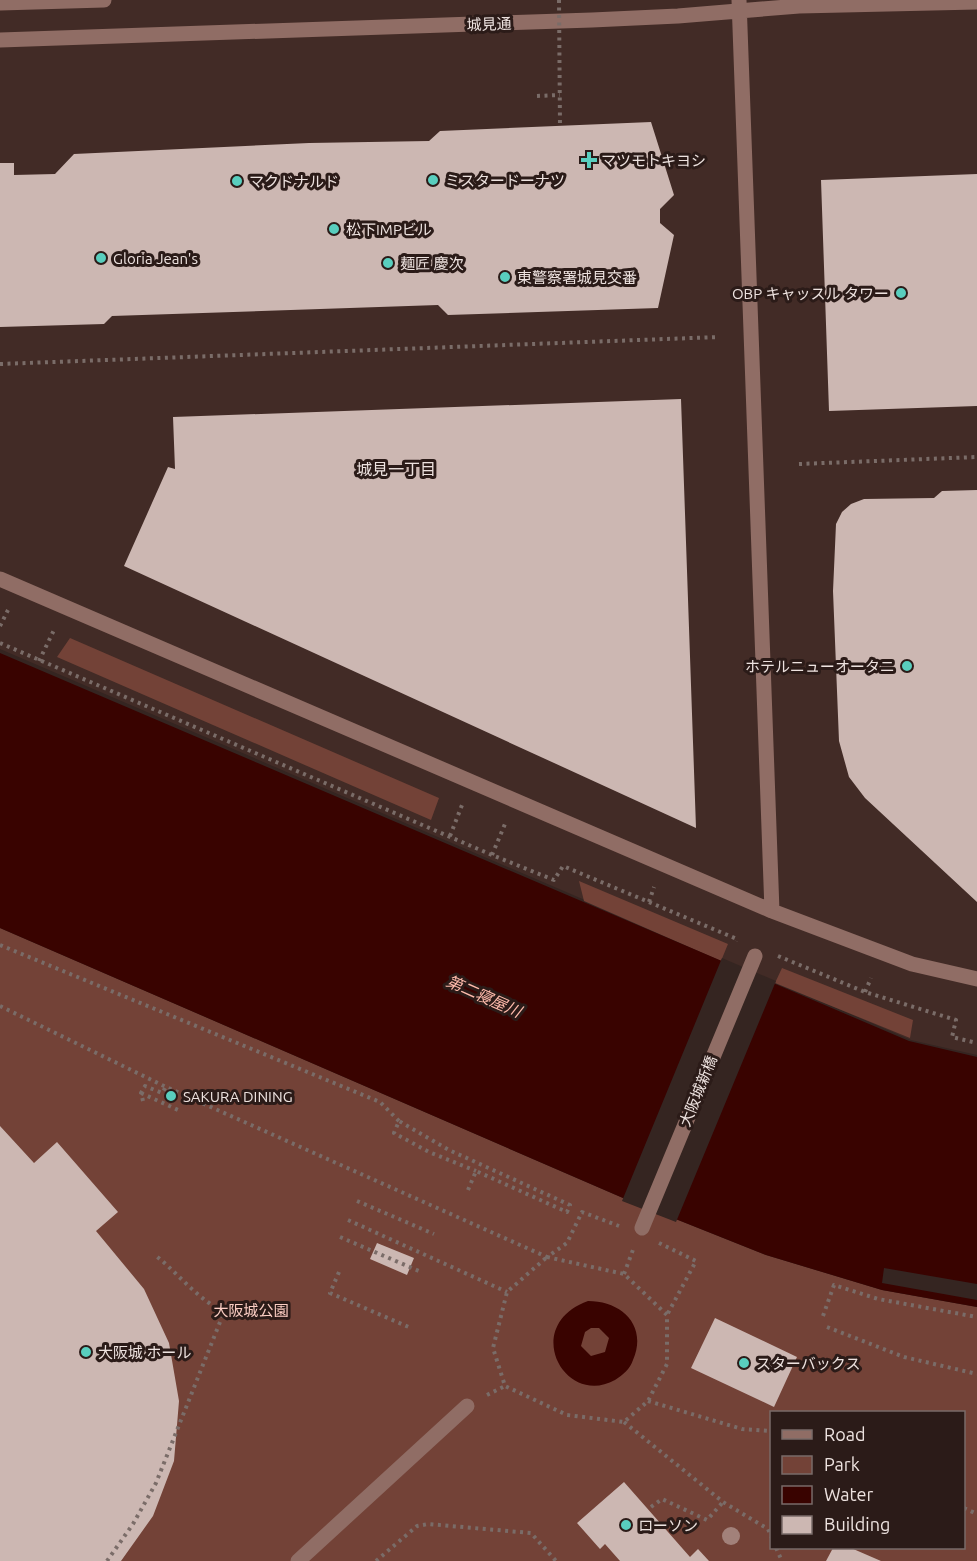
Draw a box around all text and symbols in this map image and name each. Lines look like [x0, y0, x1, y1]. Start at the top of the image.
street label: 城見通 [466, 15, 512, 33]
place label: マツモトキヨシ [601, 152, 706, 169]
marker: マツモトキヨシ [582, 153, 596, 167]
place label: ミスタードーナツ [445, 172, 565, 189]
place label: マクドナルド [249, 173, 339, 190]
marker: ミスタードーナツ [426, 173, 440, 187]
marker: マクドナルド [230, 174, 244, 188]
place label: 松下IMPビル [346, 221, 432, 238]
marker: 松下IMPビル [327, 222, 341, 236]
place label: Gloria Jean's [113, 250, 198, 267]
marker: Gloria Jean's [94, 251, 108, 265]
place label: 麺匠 慶次 [400, 255, 463, 272]
marker: 麺匠 慶次 [381, 256, 395, 270]
place label: 東警察署城見交番 [517, 269, 637, 286]
marker: 東警察署城見交番 [498, 270, 512, 284]
place label: OBP キャッスル タワー [732, 285, 889, 302]
marker: OBP キャッスル タワー [894, 286, 908, 300]
district label: 城見一丁目 [356, 460, 436, 478]
place label: ホテルニューオータニ [745, 658, 895, 675]
marker: ホテルニューオータニ [900, 659, 914, 673]
water label: 第二寝屋川 [444, 972, 526, 1021]
street label: 大阪城新橋 [676, 1053, 720, 1129]
place label: SAKURA DINING [183, 1088, 293, 1105]
marker: SAKURA DINING [164, 1089, 178, 1103]
park label: 大阪城公園 [213, 1302, 289, 1319]
place label: 大阪城 ホール [98, 1344, 191, 1361]
marker: 大阪城 ホール [79, 1345, 93, 1359]
place label: スターバックス [756, 1355, 860, 1372]
marker: スターバックス [737, 1356, 751, 1370]
legend [770, 1411, 965, 1549]
text: Road [824, 1424, 866, 1444]
text: Park [824, 1454, 860, 1474]
text: Water [824, 1484, 874, 1504]
text: Building [824, 1514, 890, 1534]
place label: ローソン [638, 1517, 698, 1534]
marker: ローソン [619, 1518, 633, 1532]

